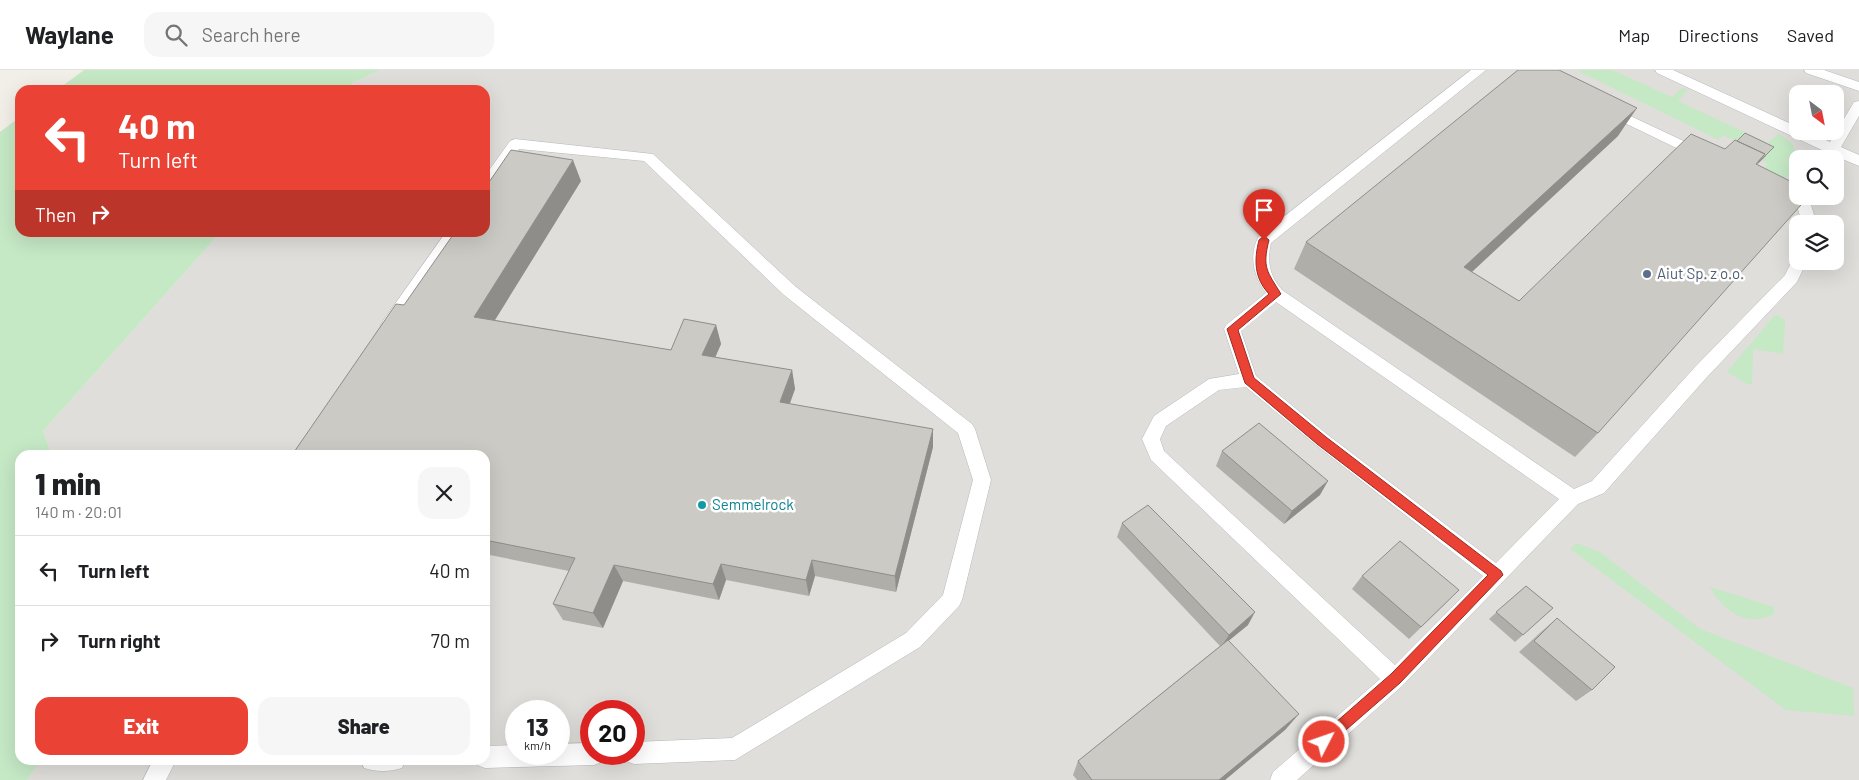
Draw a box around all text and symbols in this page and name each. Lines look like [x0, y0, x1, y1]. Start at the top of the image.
search box [144, 12, 494, 57]
text: Waylane [25, 20, 114, 49]
icon: search [162, 21, 190, 49]
text: Search here [202, 23, 301, 46]
text: Map [1618, 24, 1650, 46]
text: Directions [1678, 24, 1759, 46]
text: Saved [1787, 24, 1834, 46]
north arrow [1789, 85, 1844, 140]
map controls [1789, 85, 1844, 270]
text: 40 m [118, 104, 195, 146]
icon: left [35, 105, 100, 170]
text: Turn left [118, 146, 198, 172]
button: search [1789, 150, 1844, 205]
pin [1243, 189, 1285, 240]
icon: arrive [1250, 196, 1278, 224]
icon: right [86, 200, 114, 228]
text: Then [35, 203, 76, 226]
button: layers [1789, 215, 1844, 270]
place label: Aiut Sp. z o.o. [1657, 264, 1744, 282]
marker: Aiut Sp. z o.o. [1641, 268, 1653, 280]
text: 1 min [35, 465, 101, 501]
button: close [418, 467, 470, 519]
place label: Semmelrock [712, 495, 794, 513]
marker: Semmelrock [696, 499, 708, 511]
text: 140 m · 20:01 [35, 502, 122, 521]
icon: left [35, 557, 63, 585]
text: Turn left [78, 559, 149, 582]
text: 40 m [429, 559, 470, 582]
icon: right [35, 627, 63, 655]
text: Turn right [78, 629, 160, 652]
text: 70 m [431, 629, 470, 652]
button: Exit [35, 697, 248, 755]
button: Share [258, 697, 470, 755]
speed limit sign: 20 [580, 700, 645, 765]
text: 13 [526, 711, 549, 741]
position arrow [1297, 715, 1349, 767]
text: km/h [524, 738, 551, 752]

